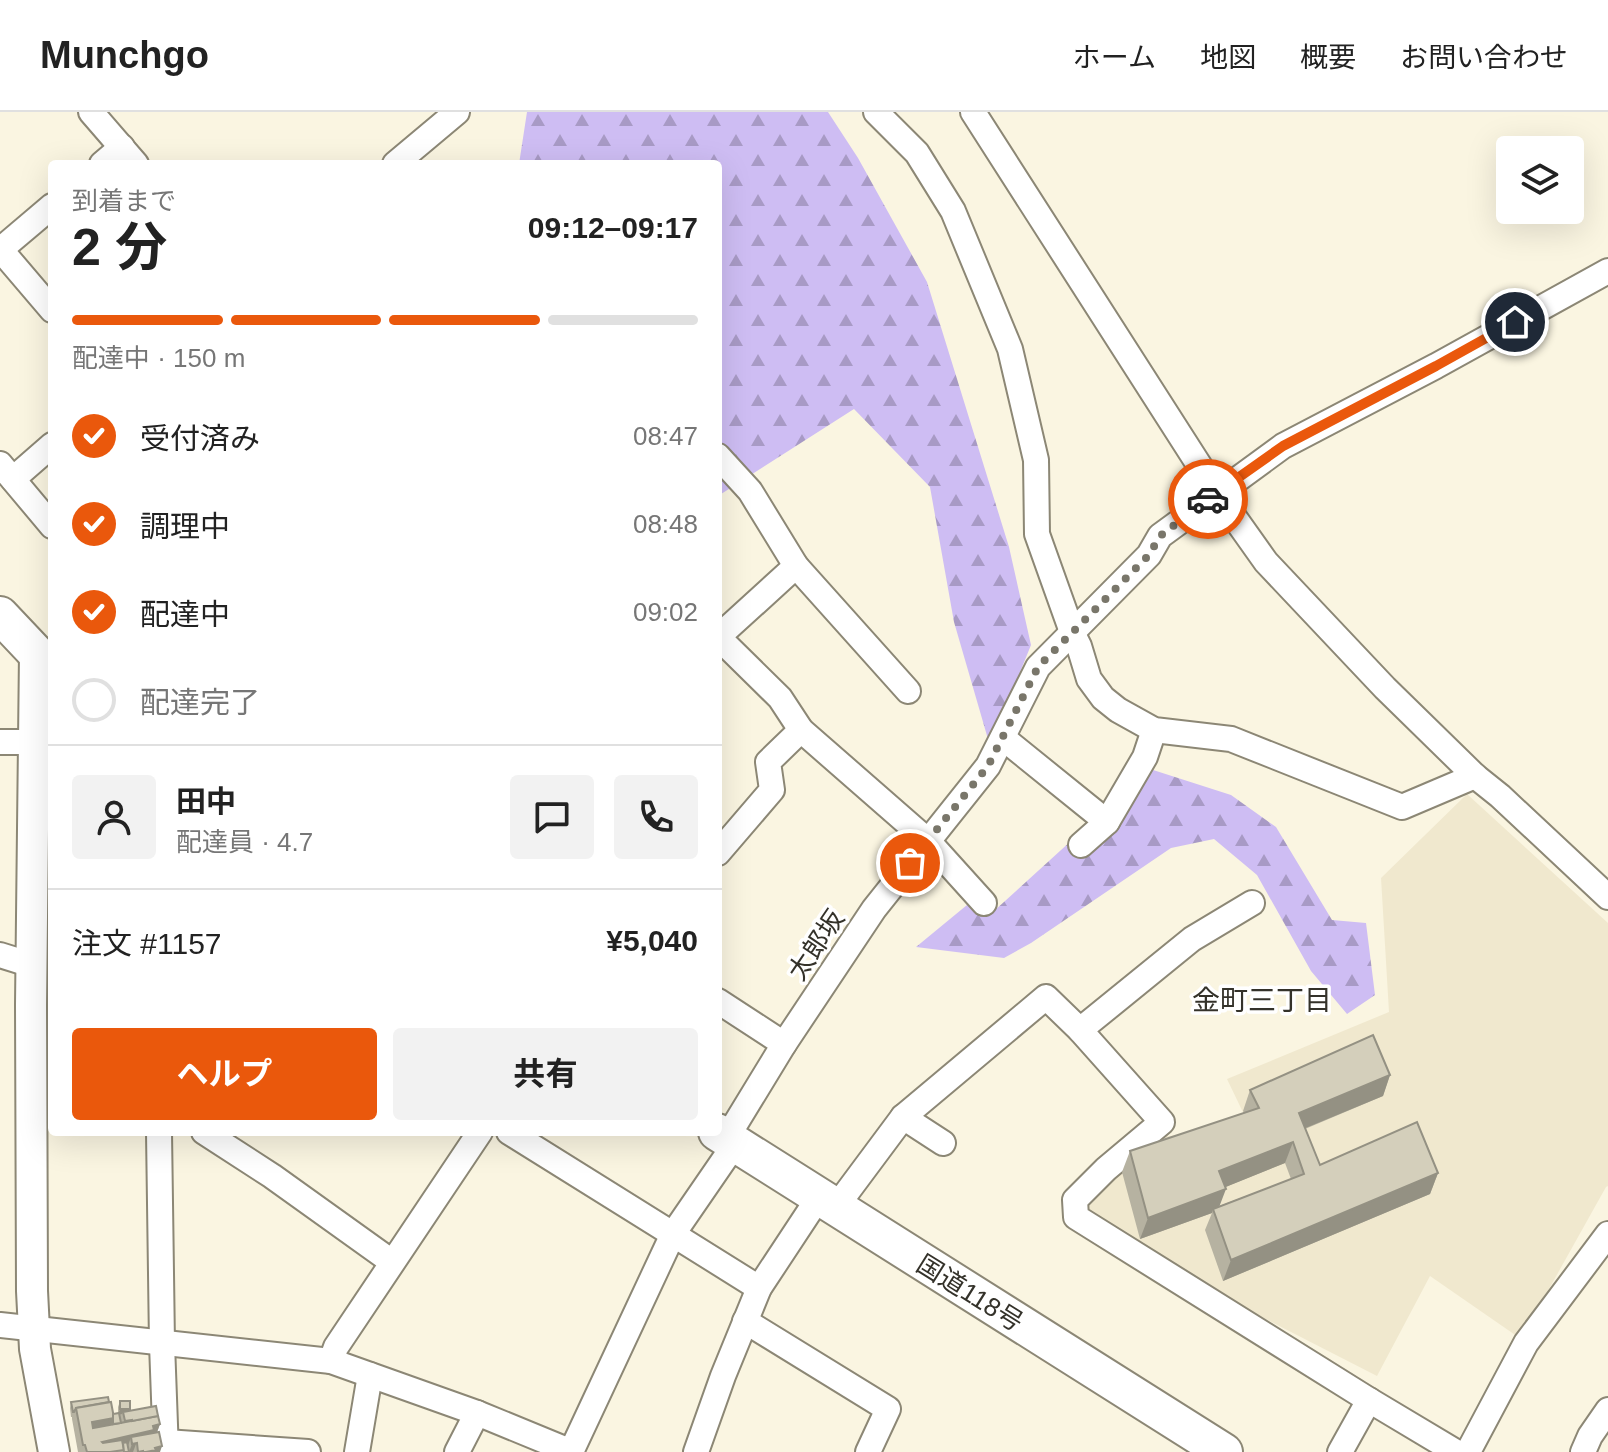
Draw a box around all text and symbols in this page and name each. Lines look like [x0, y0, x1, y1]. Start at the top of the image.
text: Munchgo [40, 34, 209, 76]
text: ホーム [1073, 42, 1156, 73]
text: 地図 [1200, 42, 1256, 73]
text: 概要 [1300, 42, 1356, 73]
text: お問い合わせ [1400, 42, 1568, 73]
map controls [1496, 136, 1584, 224]
button: layers [1496, 136, 1584, 224]
text: 到着まで [72, 186, 176, 216]
text: 09:12–09:17 [528, 211, 698, 244]
text: 2 分 [72, 218, 167, 276]
pin [1481, 288, 1549, 356]
icon: home [1493, 300, 1537, 344]
text: 配達中 · 150 m [72, 343, 245, 373]
icon: check [72, 414, 116, 458]
text: 08:47 [633, 421, 698, 451]
text: 受付済み [140, 422, 260, 455]
courier [1168, 459, 1248, 539]
icon: car [1186, 477, 1230, 521]
icon: check [72, 502, 116, 546]
text: 08:48 [633, 509, 698, 539]
text: 調理中 [140, 510, 230, 543]
icon: check [72, 590, 116, 634]
text: 09:02 [633, 597, 698, 627]
text: 配達中 [140, 598, 230, 631]
text: 配達完了 [140, 686, 260, 719]
button: person [72, 775, 156, 859]
button: chat [510, 775, 594, 859]
button: phone [614, 775, 698, 859]
text: 田中 [176, 785, 236, 818]
text: 配達員 · 4.7 [176, 827, 313, 857]
pin [876, 829, 944, 897]
icon: bag [888, 841, 932, 885]
street label: 太郎坂 [782, 904, 850, 986]
text: ¥5,040 [606, 924, 698, 957]
text: 注文 #1157 [72, 927, 222, 960]
district label: 金町三丁目 [1192, 985, 1332, 1016]
button: ヘルプ [72, 1028, 377, 1120]
button: 共有 [393, 1028, 698, 1120]
street label: 国道118号 [911, 1249, 1029, 1337]

